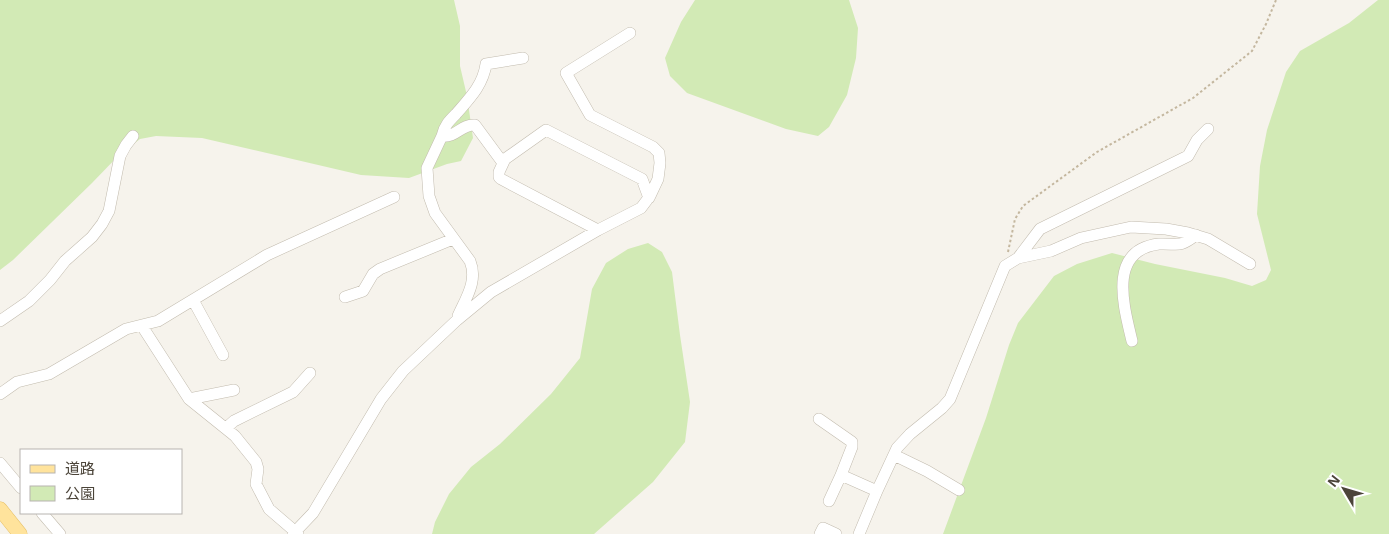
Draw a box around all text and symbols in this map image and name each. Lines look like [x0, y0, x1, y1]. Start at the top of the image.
legend [20, 449, 182, 514]
text: 道路 [65, 460, 95, 477]
north arrow [1319, 464, 1369, 514]
text: N [1324, 472, 1343, 490]
text: 公園 [65, 485, 95, 502]

